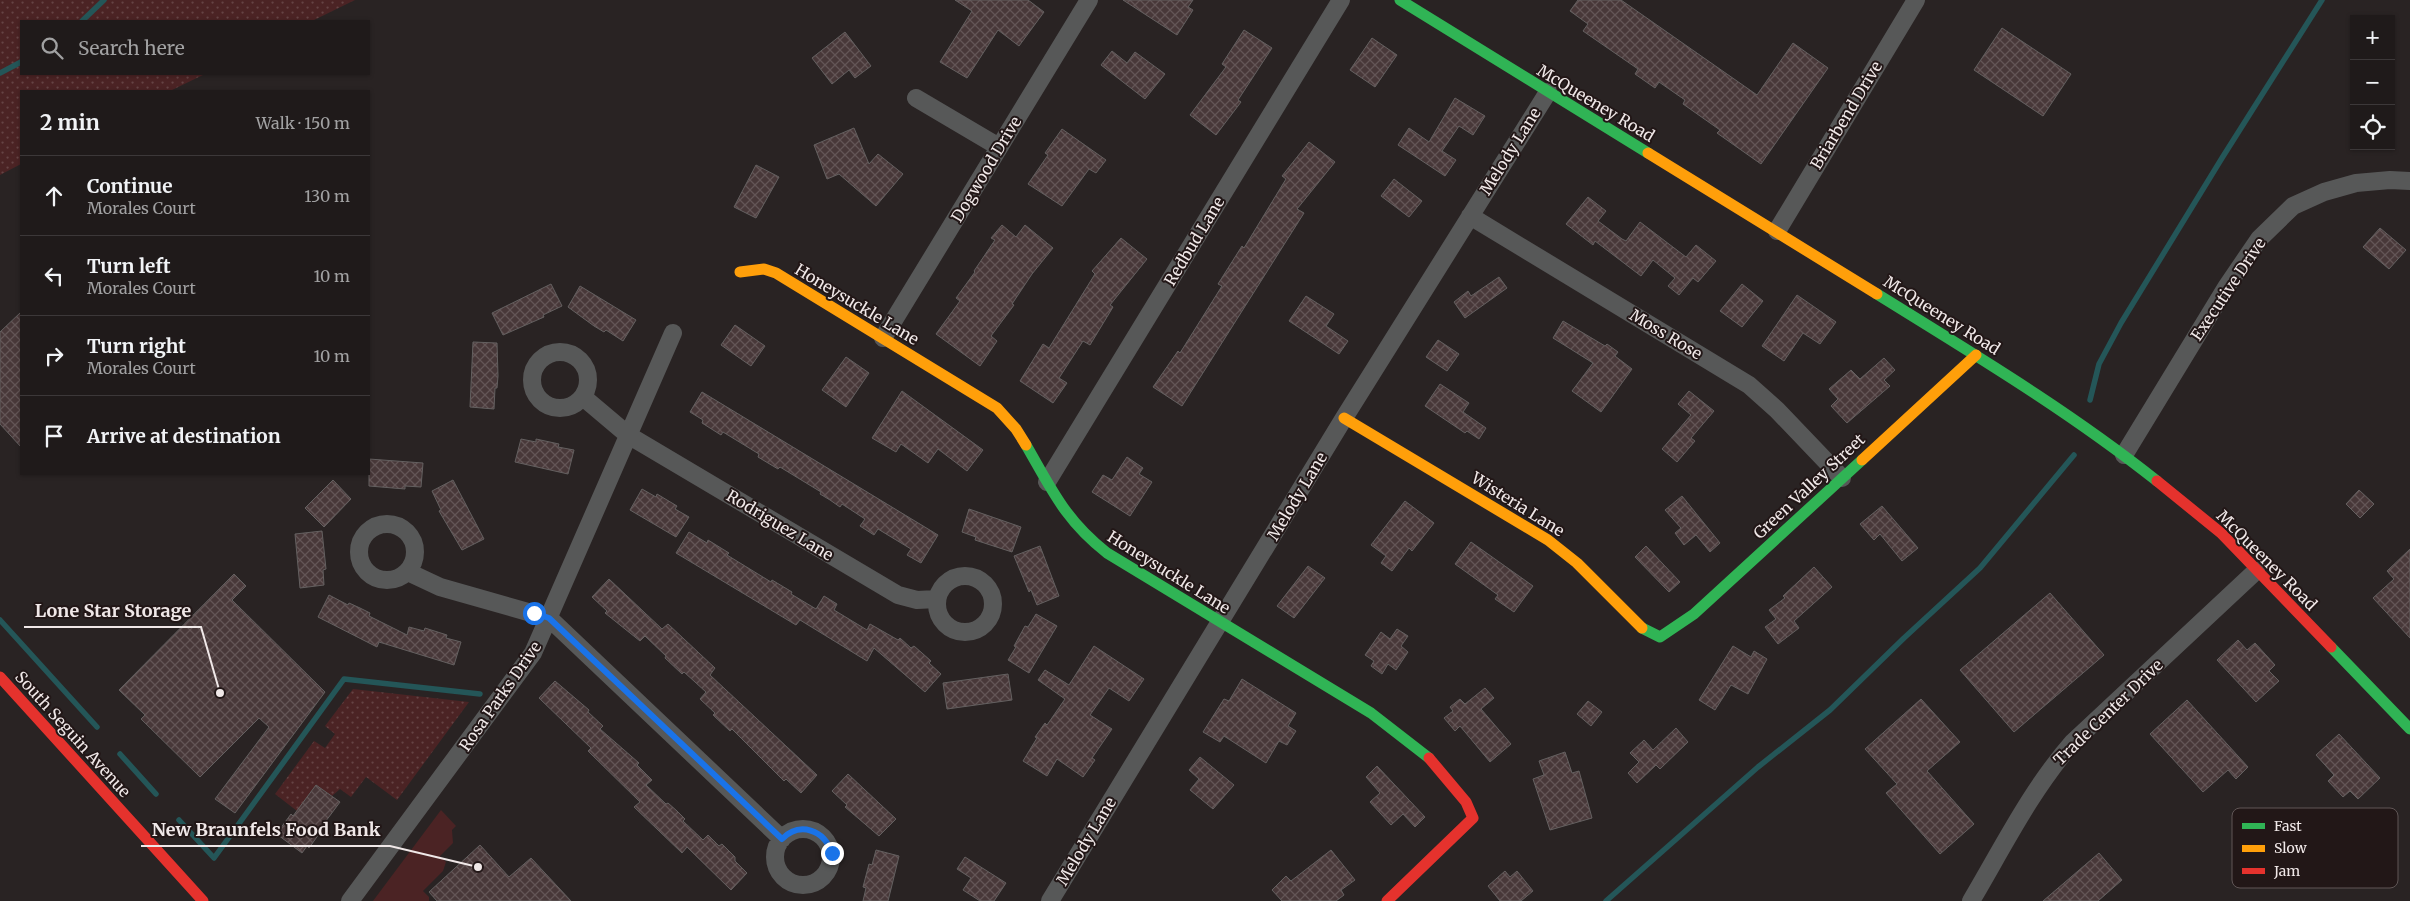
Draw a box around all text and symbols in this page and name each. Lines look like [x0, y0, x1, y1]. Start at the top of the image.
map controls [2350, 15, 2395, 150]
button: + [2350, 15, 2395, 60]
search box [20, 20, 370, 75]
icon: search [38, 34, 66, 62]
text: Search here [78, 36, 185, 60]
street label: Briarbend Drive [1806, 57, 1886, 173]
street label: McQueeney Road [1534, 60, 1659, 146]
button: − [2350, 60, 2395, 105]
street label: Melody Lane [1475, 104, 1545, 198]
button: locate [2350, 105, 2395, 150]
text: 2 min [40, 109, 100, 136]
street label: Dogwood Drive [947, 112, 1025, 226]
text: Walk · 150 m [256, 113, 350, 133]
text: Continue [87, 174, 173, 198]
icon: ahead [40, 182, 68, 210]
text: 130 m [304, 186, 350, 206]
street label: Redbud Lane [1160, 193, 1228, 289]
text: Morales Court [87, 198, 196, 218]
street label: Executive Drive [2186, 234, 2270, 344]
text: Turn left [87, 254, 171, 278]
street label: Honeysuckle Lane [791, 259, 923, 349]
icon: left [40, 262, 68, 290]
text: 10 m [313, 266, 350, 286]
street label: McQueeney Road [1880, 271, 2004, 359]
text: Morales Court [87, 278, 196, 298]
street label: Moss Rose [1626, 305, 1706, 363]
text: Turn right [87, 334, 186, 358]
icon: right [40, 342, 68, 370]
text: 10 m [313, 346, 350, 366]
text: Morales Court [87, 358, 196, 378]
icon: arrive [40, 422, 68, 450]
text: Arrive at destination [87, 424, 281, 448]
street label: Green Valley Street [1749, 429, 1869, 543]
street label: Melody Lane [1263, 448, 1331, 544]
street label: Wisteria Lane [1467, 467, 1568, 541]
street label: Rodriguez Lane [723, 485, 837, 565]
street label: McQueeney Road [2213, 506, 2322, 615]
street label: Honeysuckle Lane [1104, 526, 1234, 618]
callout: Lone Star Storage [24, 594, 201, 627]
text: Lone Star Storage [35, 599, 192, 622]
route start [523, 602, 546, 625]
street label: Rosa Parks Drive [455, 637, 545, 755]
street label: Trade Center Drive [2049, 655, 2167, 769]
street label: South Seguin Avenue [11, 667, 135, 801]
street label: Melody Lane [1052, 793, 1120, 889]
legend [2232, 808, 2398, 888]
callout: New Braunfels Food Bank [141, 813, 390, 846]
text: Fast [2274, 817, 2302, 835]
text: New Braunfels Food Bank [152, 818, 381, 841]
text: Slow [2274, 839, 2307, 857]
route end [821, 842, 844, 865]
text: Jam [2273, 862, 2300, 880]

